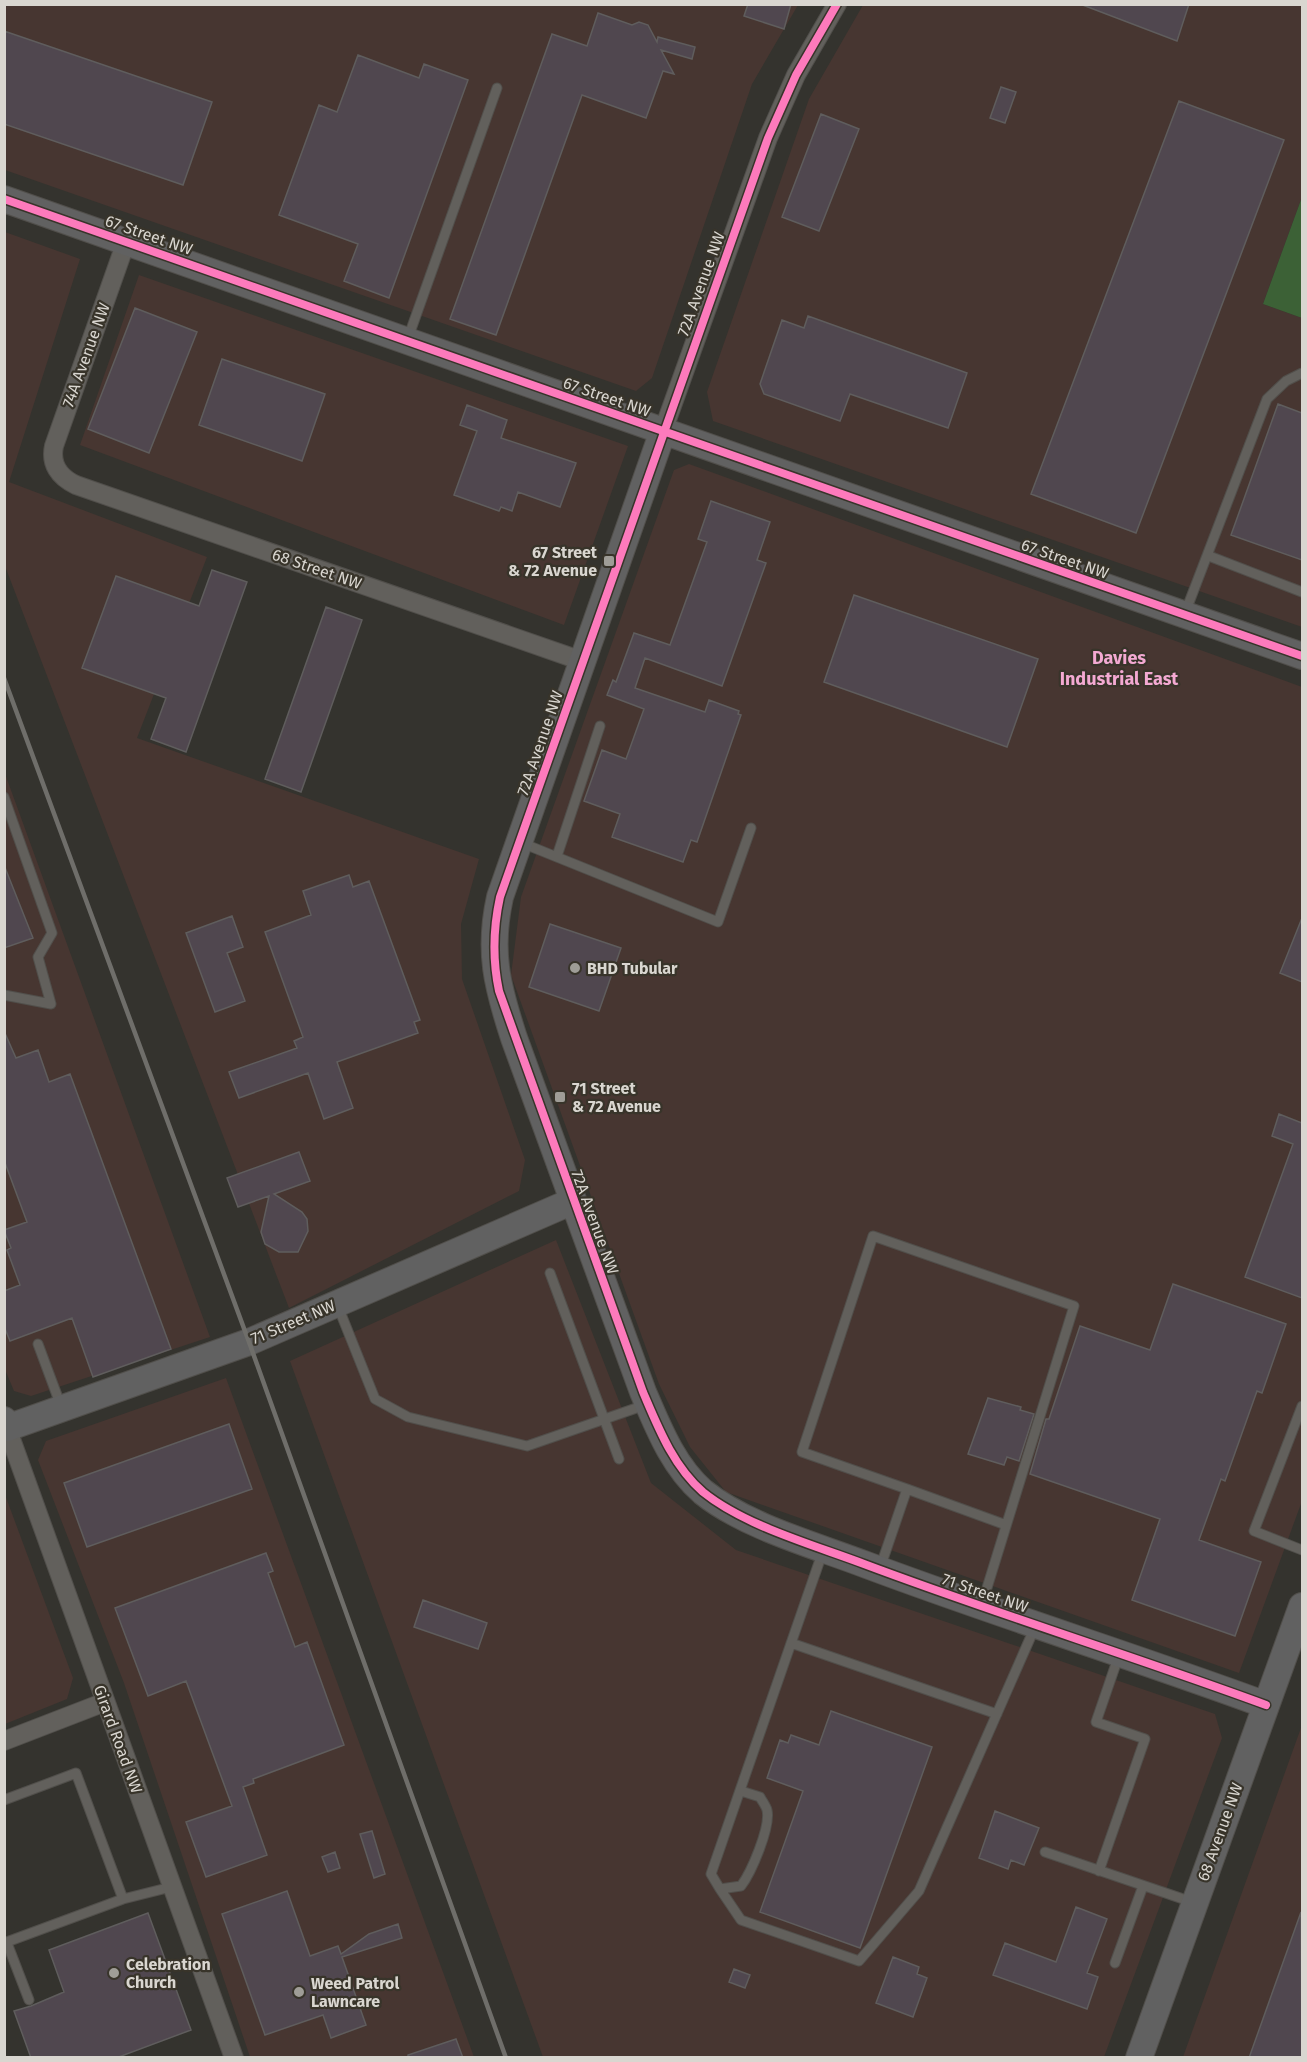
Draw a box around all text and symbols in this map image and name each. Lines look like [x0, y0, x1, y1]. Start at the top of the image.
street label: 67 Street NW [103, 211, 195, 259]
street label: 72A Avenue NW [673, 229, 729, 339]
street label: 74A Avenue NW [58, 300, 114, 410]
street label: 67 Street NW [561, 373, 653, 421]
street label: 67 Street NW [1019, 535, 1111, 583]
place label: 67 Street & 72 Avenue [508, 543, 598, 580]
street label: 68 Street NW [270, 545, 364, 593]
marker: 67 Street & 72 Avenue [602, 554, 616, 568]
district label: Davies Industrial East [1060, 647, 1179, 690]
street label: 72A Avenue NW [513, 688, 567, 798]
place label: BHD Tubular [587, 959, 678, 978]
marker: BHD Tubular [568, 961, 582, 975]
place label: 71 Street & 72 Avenue [572, 1079, 661, 1116]
marker: 71 Street & 72 Avenue [553, 1090, 567, 1104]
street label: 72A Avenue NW [567, 1167, 623, 1277]
street label: 71 Street NW [248, 1296, 338, 1348]
street label: 71 Street NW [939, 1569, 1031, 1617]
street label: Girard Road NW [90, 1682, 146, 1796]
street label: 68 Avenue NW [1193, 1780, 1247, 1884]
place label: Celebration Church [126, 1955, 211, 1992]
marker: Celebration Church [107, 1966, 121, 1980]
place label: Weed Patrol Lawncare [311, 1974, 399, 2011]
marker: Weed Patrol Lawncare [292, 1985, 306, 1999]

